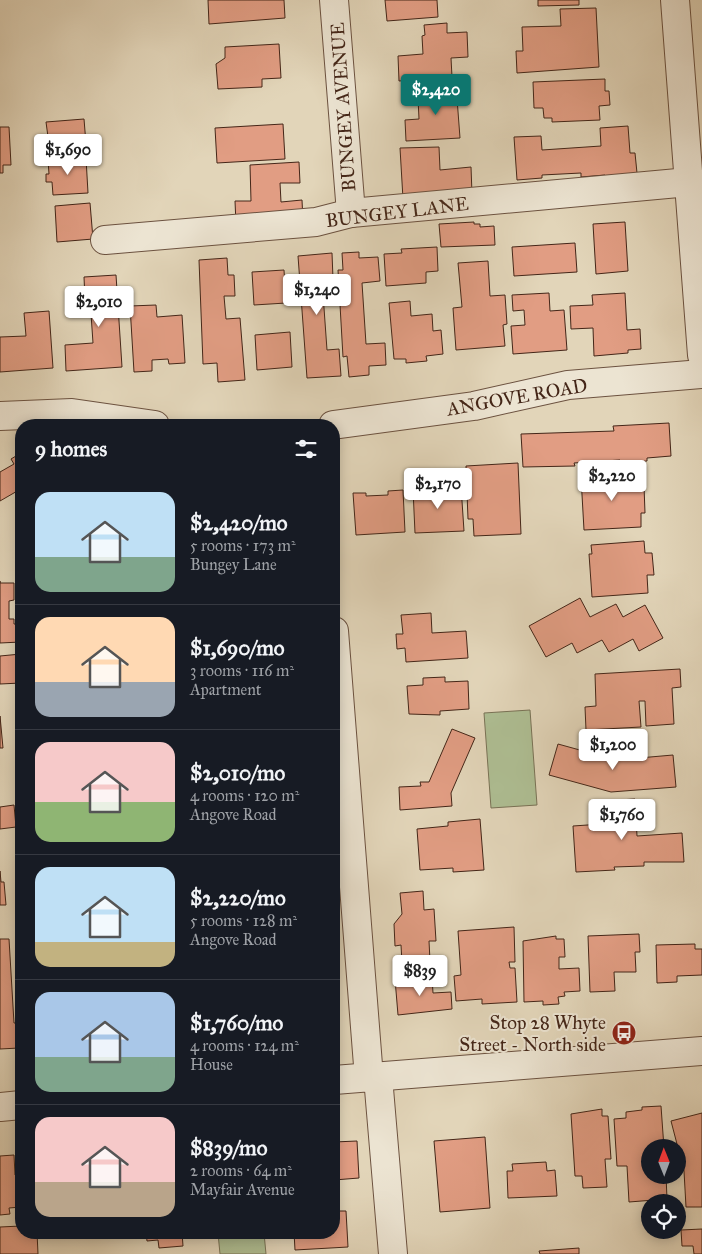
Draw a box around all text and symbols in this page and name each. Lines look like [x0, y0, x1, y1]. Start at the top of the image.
street label: BUNGEY AVENUE [326, 21, 360, 192]
pin: $2,420 [395, 74, 477, 116]
text: $2,420 [412, 80, 460, 99]
pin: $1,690 [27, 134, 109, 176]
text: $1,690 [45, 140, 91, 159]
street label: BUNGEY LANE [324, 192, 470, 232]
pin: $1,240 [276, 274, 358, 316]
text: $1,240 [294, 280, 340, 299]
pin: $2,010 [58, 286, 140, 328]
text: $2,010 [76, 292, 122, 311]
street label: ANGOVE ROAD [444, 373, 589, 421]
icon: filters [292, 435, 320, 463]
text: 9 homes [35, 436, 107, 462]
pin: $2,220 [571, 460, 653, 502]
text: $2,220 [589, 466, 636, 485]
pin: $2,170 [397, 468, 479, 510]
text: $2,170 [415, 474, 461, 493]
text: $2,420/mo [190, 510, 287, 536]
icon: home [75, 512, 135, 572]
text: 5 rooms · 173 m² [190, 536, 296, 555]
text: Bungey Lane [190, 555, 277, 574]
text: $1,690/mo [190, 635, 285, 661]
icon: home [75, 637, 135, 697]
text: 3 rooms · 116 m² [190, 661, 294, 680]
text: Apartment [190, 680, 262, 699]
pin: $1,200 [572, 728, 654, 771]
text: $1,200 [590, 735, 636, 754]
text: $2,010/mo [190, 760, 285, 786]
icon: home [75, 762, 135, 822]
text: 4 rooms · 120 m² [190, 786, 299, 805]
pin: $1,760 [581, 798, 663, 841]
text: Angove Road [190, 805, 277, 824]
text: $1,760 [599, 805, 645, 824]
text: $2,220/mo [190, 885, 286, 911]
icon: home [75, 887, 135, 947]
text: 5 rooms · 128 m² [190, 911, 297, 930]
text: Angove Road [190, 930, 277, 949]
pin: $839 [390, 954, 450, 997]
text: $839 [403, 961, 437, 980]
text: $1,760/mo [190, 1010, 283, 1036]
place label: Stop 28 Whyte Street - North side [459, 1011, 606, 1056]
icon: home [75, 1012, 135, 1072]
bus stop icon: Stop 28 Whyte Street - North side [611, 1020, 637, 1046]
text: 4 rooms · 124 m² [190, 1036, 299, 1055]
text: House [190, 1055, 233, 1074]
text: $839/mo [190, 1135, 267, 1161]
icon: home [75, 1137, 135, 1197]
north arrow [641, 1139, 686, 1184]
map controls [641, 1139, 686, 1239]
text: 2 rooms · 64 m² [190, 1161, 292, 1180]
text: Mayfair Avenue [190, 1180, 295, 1199]
button: locate [641, 1194, 686, 1239]

